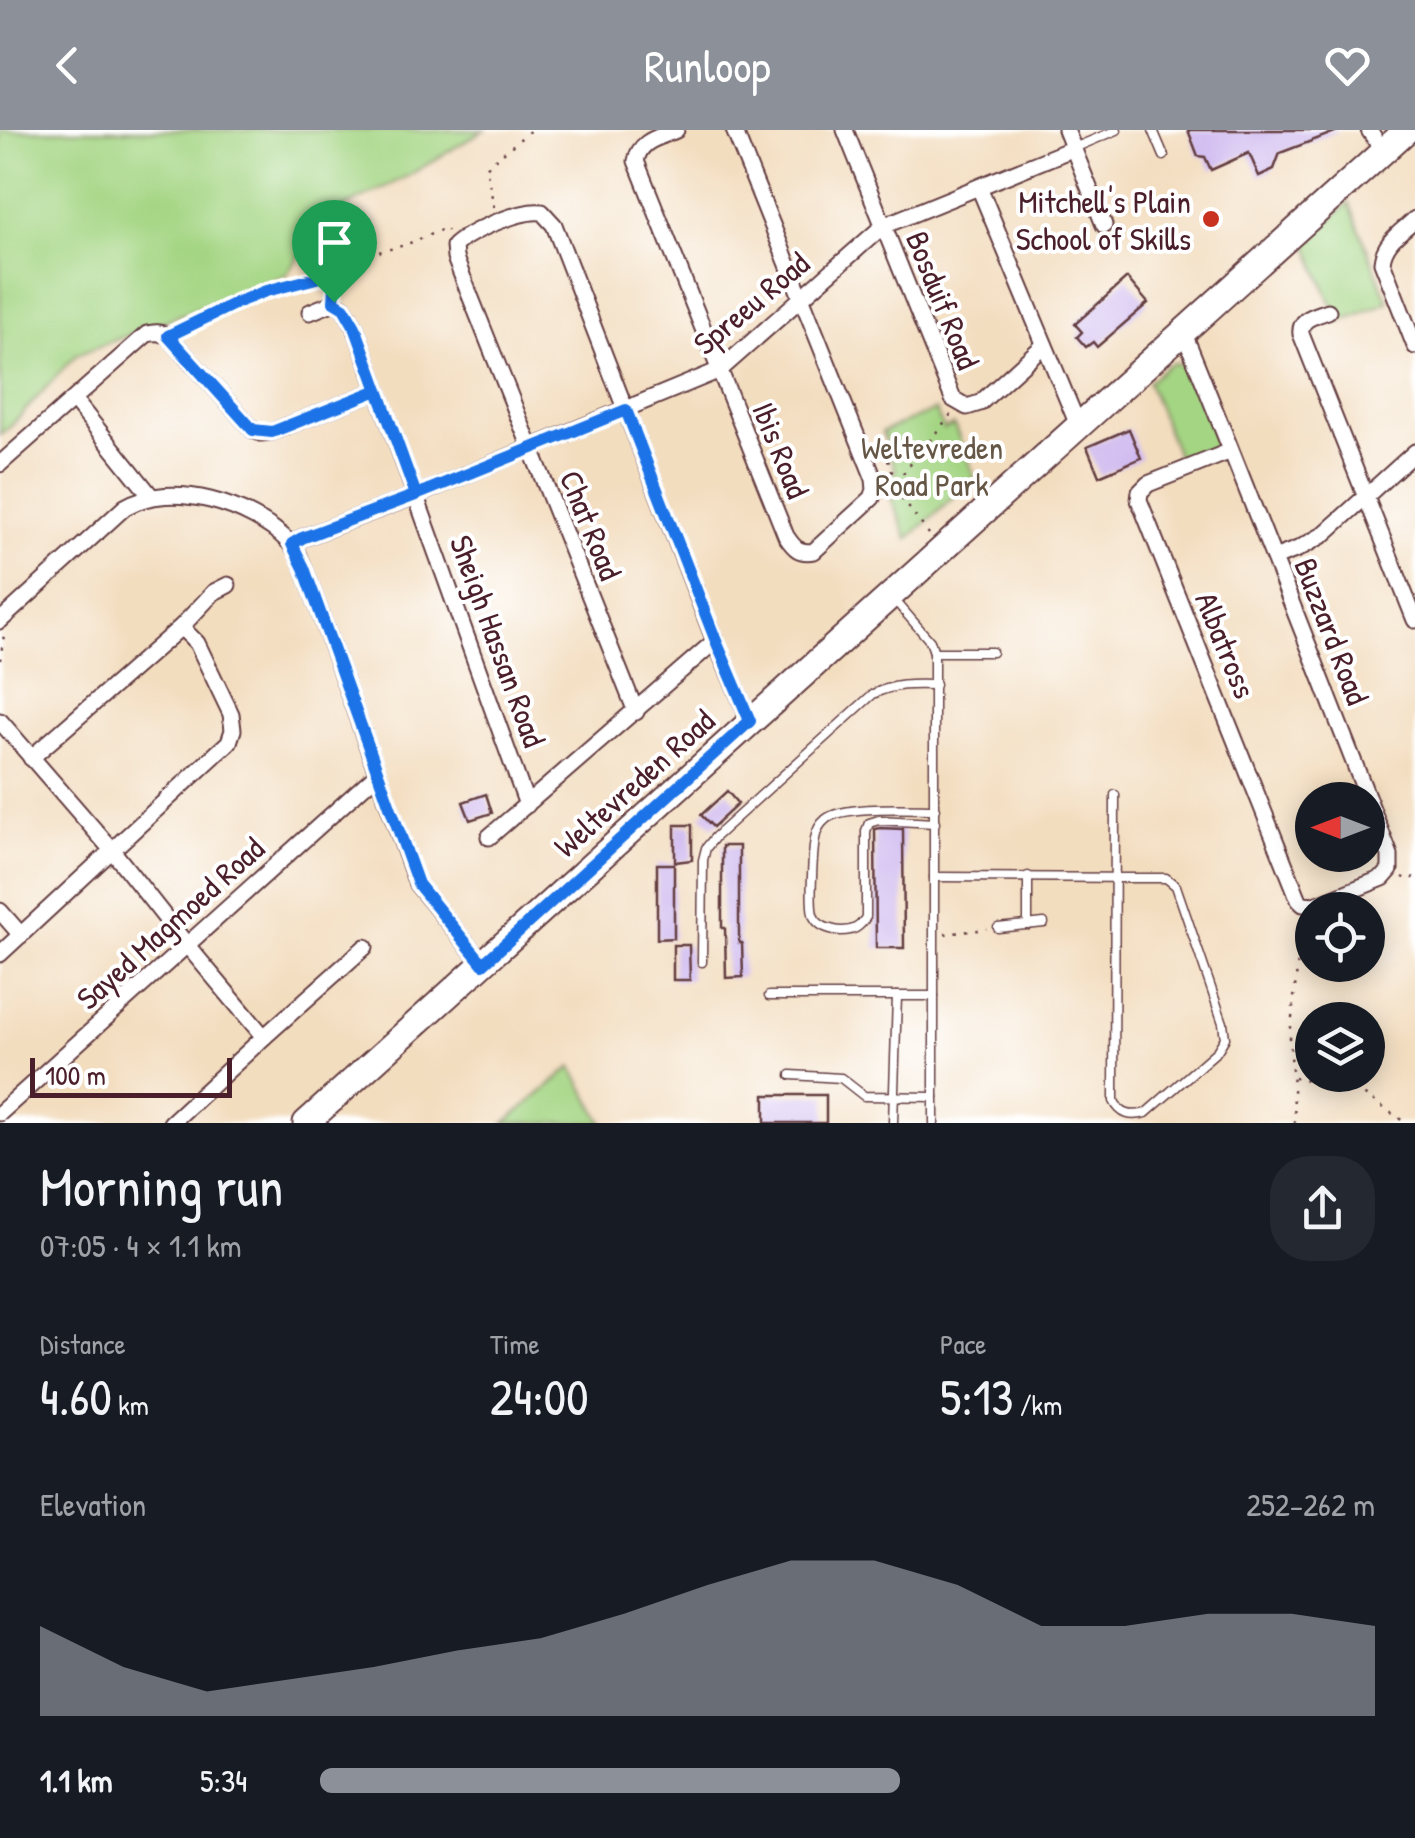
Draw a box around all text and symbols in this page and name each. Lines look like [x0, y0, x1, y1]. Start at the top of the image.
text: Runloop [644, 35, 771, 96]
icon: back [40, 38, 95, 93]
icon: heart [1320, 38, 1375, 93]
place label: Mitchell's Plain School of Skills [1016, 180, 1191, 260]
pin [292, 200, 377, 303]
marker: Mitchell's Plain School of Skills [1200, 208, 1222, 230]
icon: arrive [307, 215, 362, 270]
street label: Bosduif Road [896, 225, 990, 375]
street label: Spreeu Road [684, 242, 818, 364]
street label: Ibis Road [742, 396, 820, 504]
park label: Weltevreden Road Park [861, 426, 1003, 506]
street label: Chat Road [550, 464, 632, 586]
street label: Sheigh Hassan Road [440, 529, 556, 753]
street label: Buzzard Road [1284, 552, 1380, 710]
street label: Albatross [1185, 586, 1267, 704]
street label: Weltevreden Road [545, 699, 723, 867]
north arrow [1295, 782, 1385, 872]
map controls [1295, 782, 1385, 1092]
street label: Sayed Magmoed Road [67, 827, 273, 1019]
button: locate [1295, 892, 1385, 982]
button: layers [1295, 1002, 1385, 1092]
scale bar [30, 1053, 232, 1098]
text: 100 m [45, 1056, 106, 1094]
text: Morning run [40, 1149, 283, 1223]
button: share [1270, 1156, 1375, 1261]
text: 07:05 · 4 × 1.1 km [40, 1224, 241, 1267]
text: Distance [40, 1325, 126, 1363]
text: Time [490, 1325, 540, 1363]
text: Pace [940, 1325, 986, 1363]
text: 4.60 [40, 1363, 112, 1431]
text: 24:00 [490, 1363, 589, 1431]
text: 5:13 [940, 1363, 1013, 1431]
text: km [112, 1386, 149, 1424]
text: /km [1013, 1386, 1062, 1424]
text: Elevation [40, 1483, 146, 1526]
text: 252–262 m [1246, 1483, 1375, 1526]
text: 1.1 km [40, 1759, 112, 1802]
text: 5:34 [200, 1759, 247, 1802]

